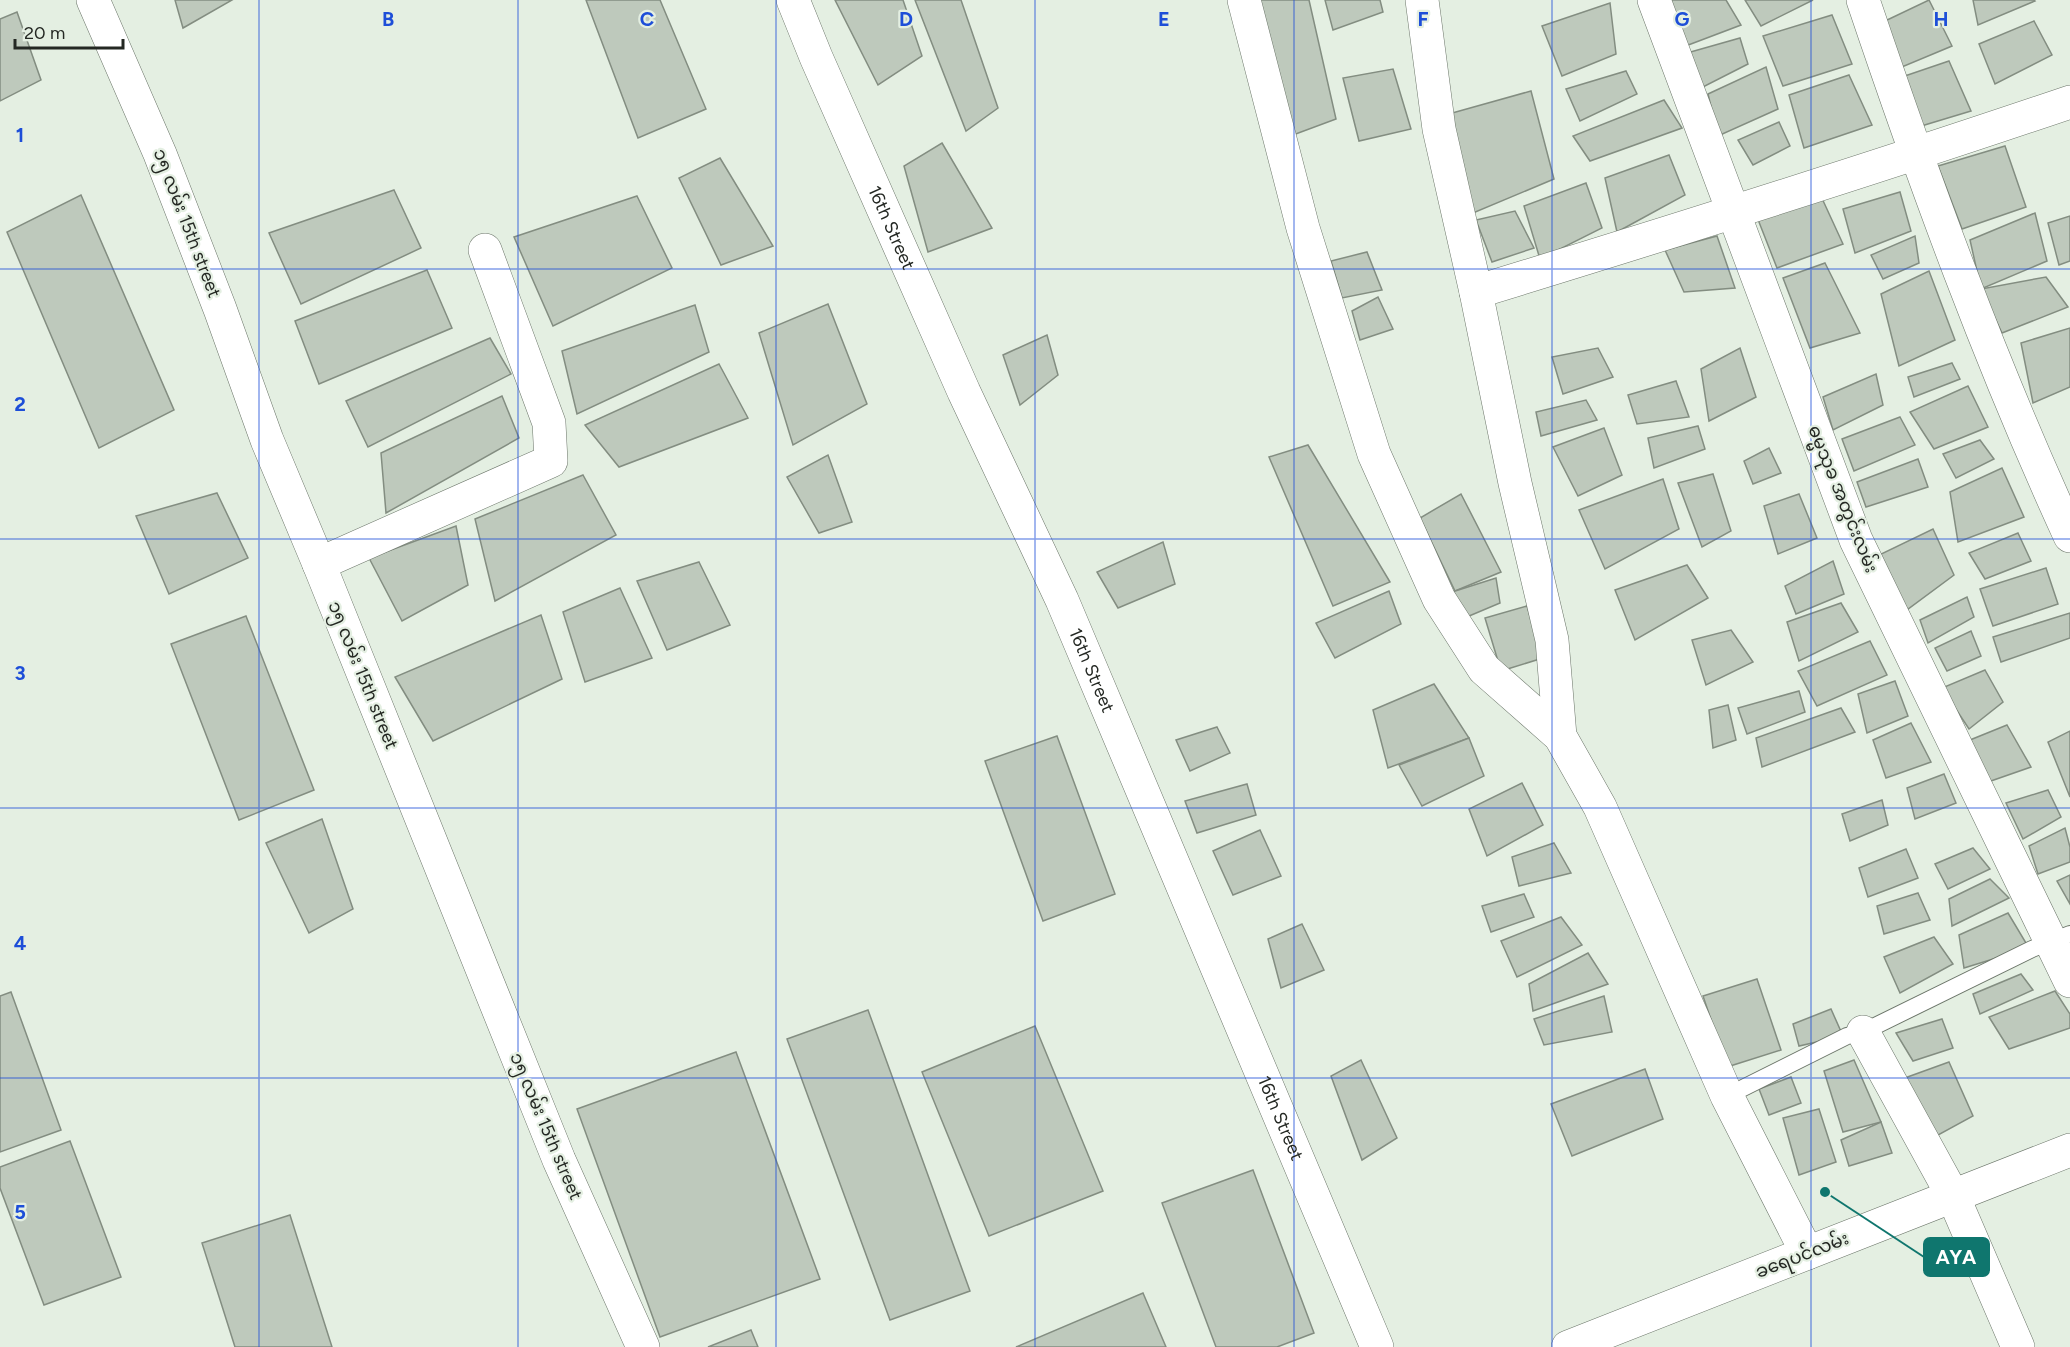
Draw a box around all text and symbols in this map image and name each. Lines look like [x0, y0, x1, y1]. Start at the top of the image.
text: B [382, 7, 394, 31]
text: C [640, 7, 654, 31]
text: D [899, 7, 913, 31]
text: E [1158, 7, 1170, 31]
text: F [1417, 7, 1429, 31]
text: G [1675, 7, 1690, 31]
text: H [1934, 7, 1949, 31]
scale bar [15, 12, 123, 50]
text: 20 m [24, 22, 65, 44]
text: 1 [16, 123, 24, 147]
street label: ၁၅ လမ်း 15th street [145, 145, 227, 302]
street label: 16th Street [863, 182, 920, 273]
text: 2 [14, 392, 26, 416]
street label: ဓမ္မသုခ အတွင်းလမ်း [1799, 421, 1885, 578]
street label: ၁၅ လမ်း 15th street [320, 597, 405, 754]
street label: 16th Street [1064, 625, 1119, 716]
text: 3 [14, 661, 26, 685]
text: 4 [14, 931, 27, 955]
street label: ၁၅ လမ်း 15th street [501, 1048, 589, 1205]
street label: 16th Street [1253, 1073, 1308, 1164]
text: 5 [14, 1200, 26, 1224]
street label: ခရေပင်လမ်း [1751, 1225, 1853, 1287]
callout: AYA [1924, 1238, 1989, 1276]
text: AYA [1936, 1245, 1977, 1269]

